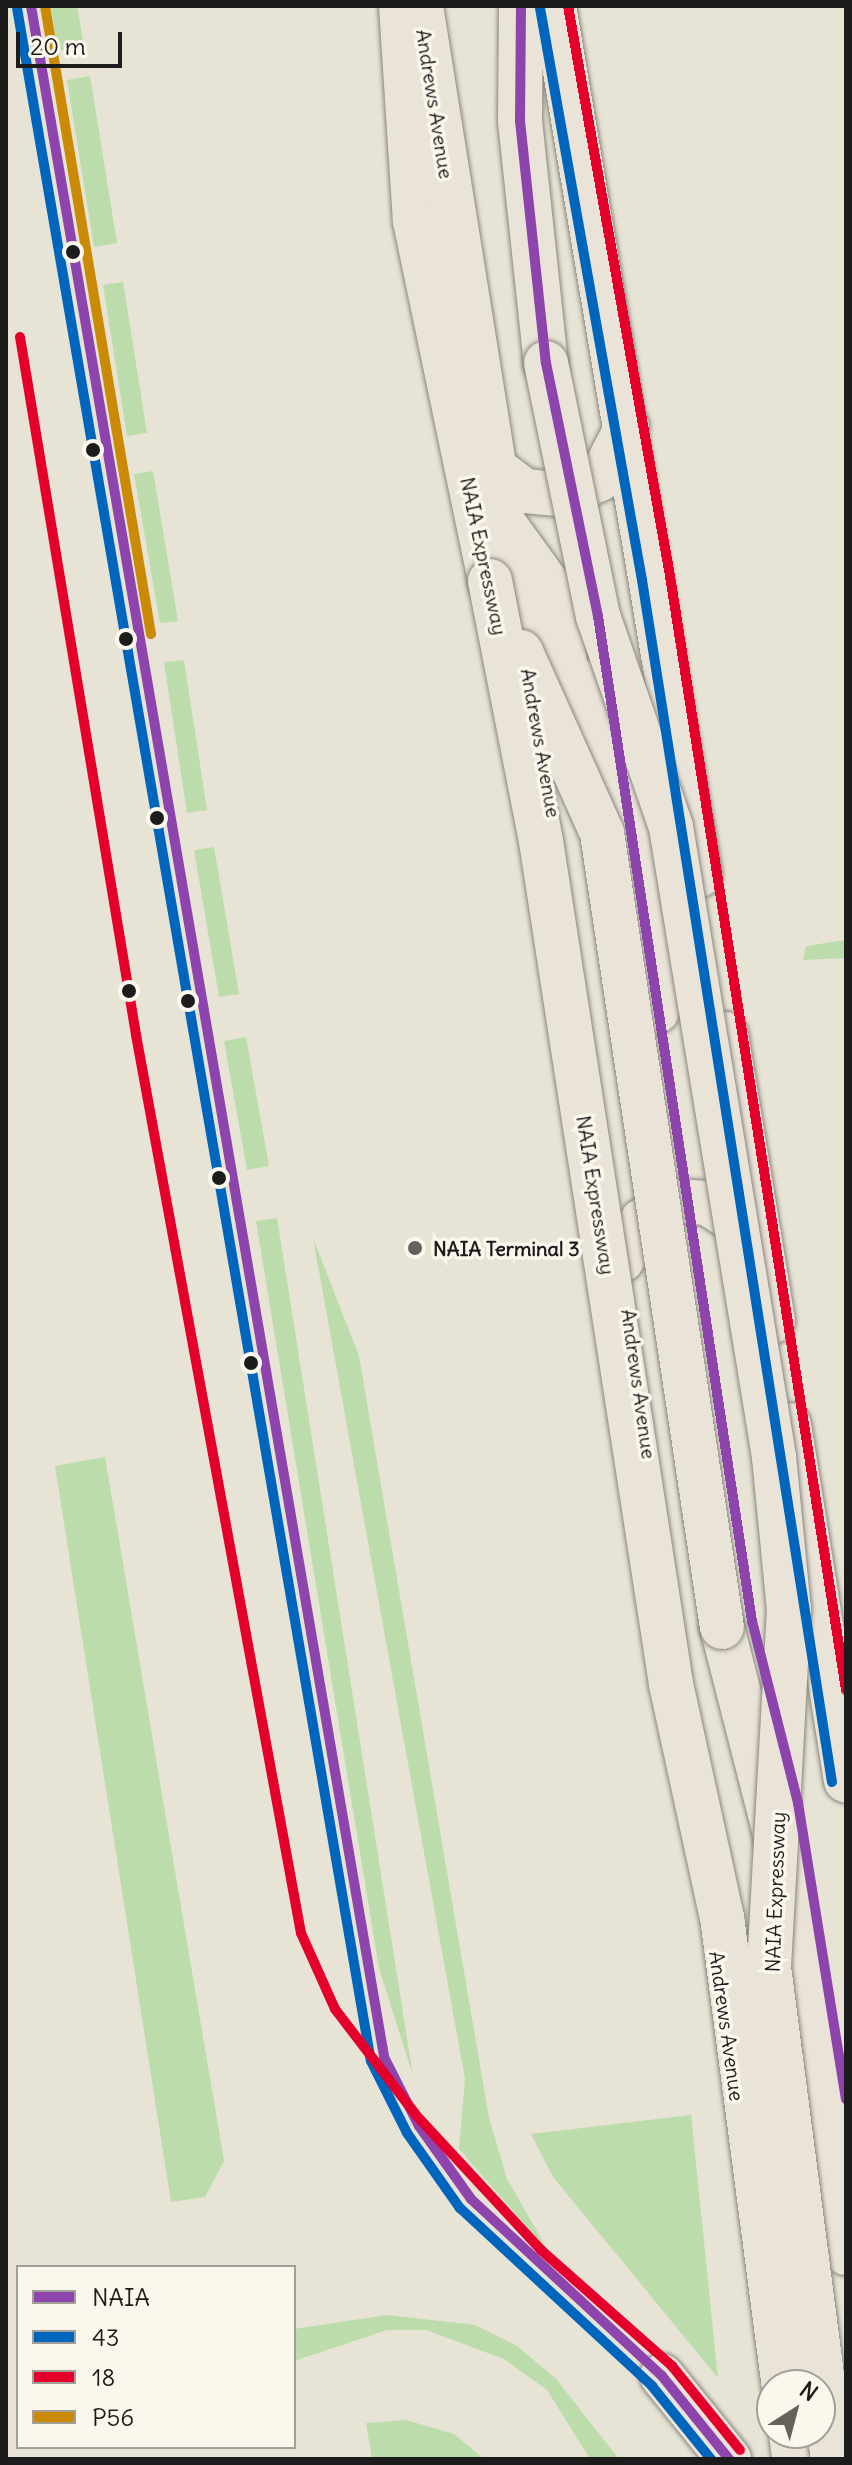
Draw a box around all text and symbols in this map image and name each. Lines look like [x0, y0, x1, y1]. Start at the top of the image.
scale bar [20, 16, 126, 66]
street label: Andrews Avenue [411, 27, 459, 181]
text: 20 m [30, 31, 86, 61]
unlabelled marker [65, 244, 81, 260]
unlabelled marker [85, 442, 101, 458]
street label: NAIA Expressway [456, 475, 512, 637]
unlabelled marker [118, 631, 134, 647]
street label: Andrews Avenue [516, 666, 566, 820]
unlabelled marker [149, 810, 165, 826]
unlabelled marker [121, 983, 137, 999]
unlabelled marker [180, 993, 196, 1009]
street label: NAIA Expressway [572, 1114, 620, 1276]
unlabelled marker [211, 1170, 227, 1186]
place label: NAIA Terminal 3 [433, 1236, 580, 1260]
marker: NAIA Terminal 3 [404, 1237, 426, 1259]
street label: Andrews Avenue [617, 1307, 661, 1461]
unlabelled marker [243, 1355, 259, 1371]
street label: NAIA Expressway [760, 1811, 790, 1973]
street label: Andrews Avenue [705, 1949, 749, 2103]
legend [16, 2265, 296, 2449]
text: NAIA [92, 2282, 150, 2312]
text: 43 [92, 2322, 120, 2352]
text: 18 [92, 2362, 115, 2392]
north arrow [756, 2369, 836, 2449]
text: N [795, 2375, 823, 2407]
text: P56 [92, 2402, 134, 2432]

